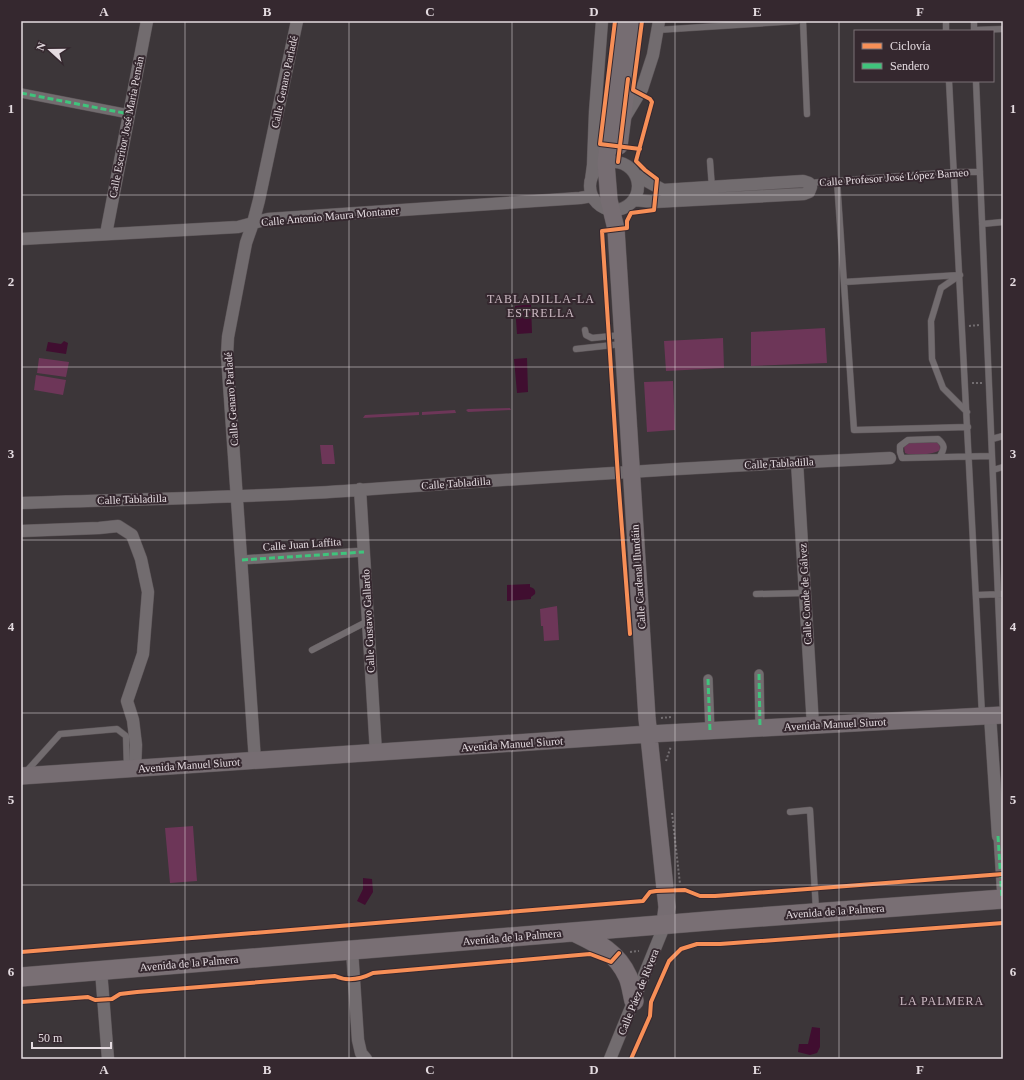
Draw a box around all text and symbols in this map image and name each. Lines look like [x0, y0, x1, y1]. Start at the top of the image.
text: A [99, 4, 109, 19]
text: B [263, 4, 272, 19]
text: C [425, 4, 435, 19]
text: D [589, 4, 599, 19]
text: E [753, 4, 761, 19]
text: F [916, 4, 924, 19]
north arrow [30, 30, 70, 70]
legend [854, 30, 994, 82]
street label: Calle Genaro Parladé [268, 35, 300, 129]
text: Ciclovía [890, 39, 931, 53]
text: N [34, 41, 48, 52]
street label: Calle Escritor José María Pemán [106, 55, 146, 199]
text: Sendero [890, 59, 929, 73]
text: 1 [8, 101, 14, 116]
text: 1 [1010, 101, 1016, 116]
street label: Calle Profesor José López Barneo [819, 166, 970, 188]
street label: Calle Antonio Maura Montaner [261, 204, 400, 228]
text: 2 [8, 274, 14, 289]
text: 2 [1010, 274, 1016, 289]
district label: TABLADILLA-LA ESTRELLA [487, 292, 595, 320]
street label: Calle Genaro Parladé [222, 352, 240, 446]
text: 3 [8, 446, 15, 461]
text: 3 [1010, 446, 1017, 461]
street label: Calle Tabladilla [744, 455, 814, 471]
street label: Calle Tabladilla [421, 475, 491, 491]
street label: Calle Tabladilla [97, 492, 167, 506]
street label: Calle Cardenal Ilundáin [628, 524, 648, 630]
street label: Calle Juan Laffita [262, 535, 342, 553]
street label: Calle Conde de Gálvez [796, 543, 814, 645]
street label: Calle Gustavo Gallardo [359, 568, 377, 673]
text: 4 [8, 619, 15, 634]
text: 4 [1010, 619, 1017, 634]
street label: Avenida Manuel Siurot [784, 715, 886, 733]
street label: Avenida Manuel Siurot [460, 734, 564, 754]
street label: Avenida Manuel Siurot [137, 755, 241, 775]
text: 5 [8, 792, 15, 807]
text: 5 [1010, 792, 1017, 807]
street label: Avenida de la Palmera [785, 902, 885, 920]
street label: Avenida de la Palmera [462, 927, 562, 947]
street label: Calle Páez de Rivera [615, 947, 661, 1037]
street label: Avenida de la Palmera [139, 953, 239, 973]
text: 6 [8, 964, 15, 979]
text: 6 [1010, 964, 1017, 979]
district label: LA PALMERA [900, 994, 984, 1008]
scale bar [32, 1024, 111, 1050]
text: 50 m [38, 1031, 63, 1045]
text: A [99, 1062, 109, 1077]
text: B [263, 1062, 272, 1077]
text: C [425, 1062, 435, 1077]
text: D [589, 1062, 599, 1077]
text: E [753, 1062, 761, 1077]
text: F [916, 1062, 924, 1077]

